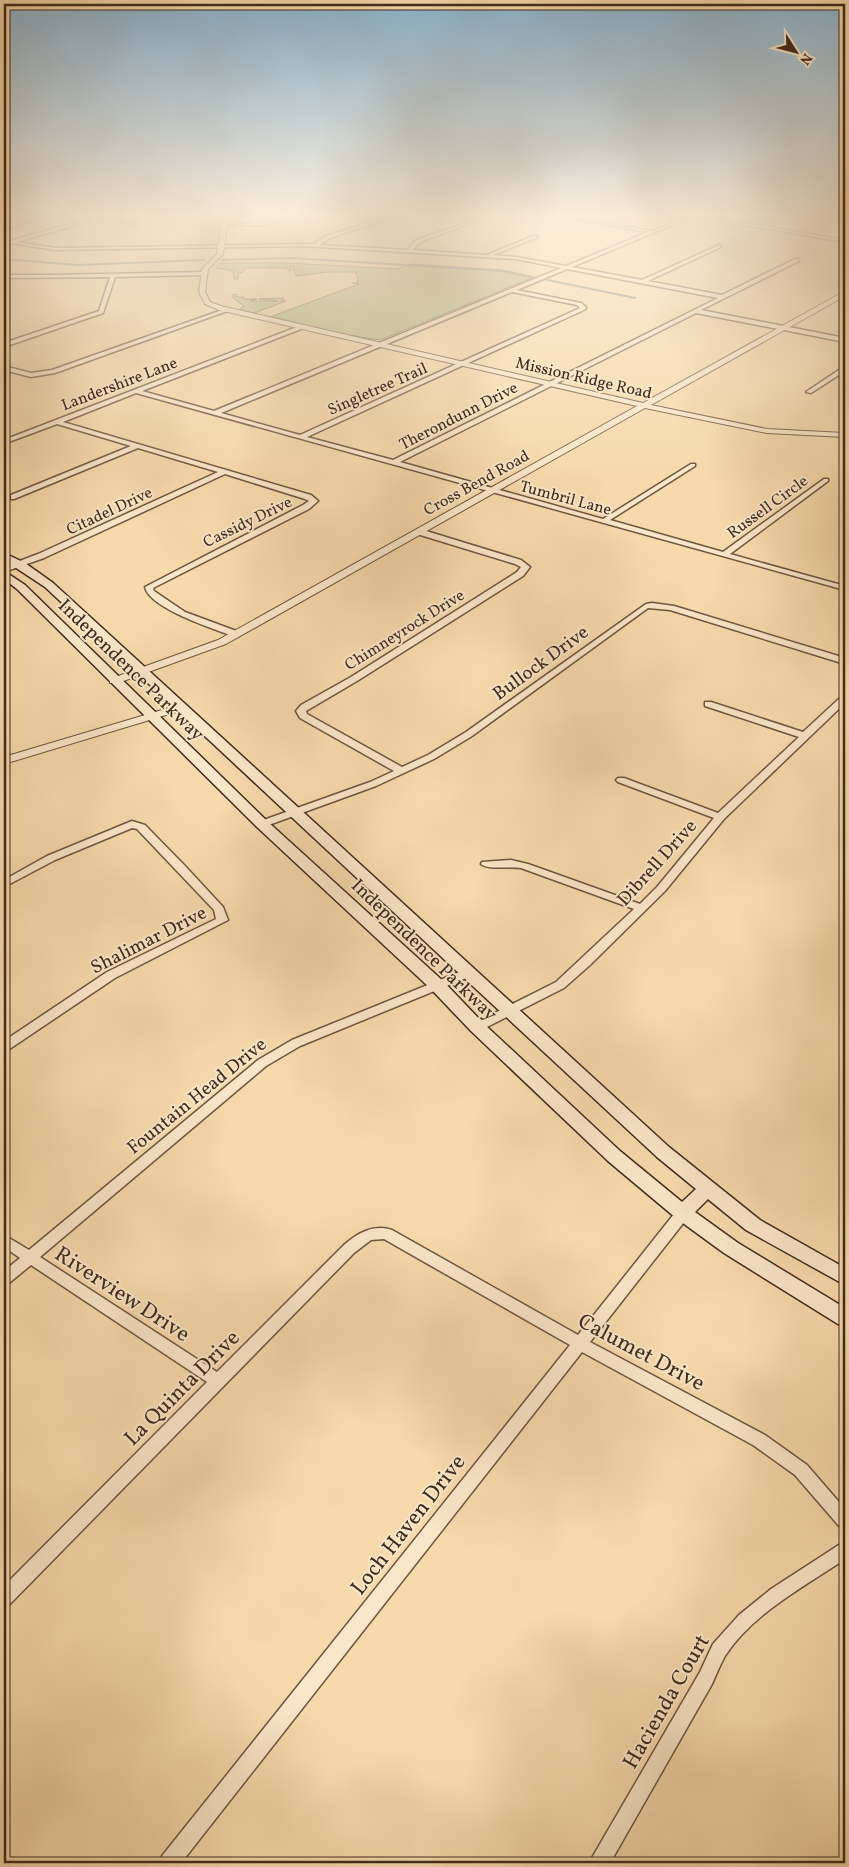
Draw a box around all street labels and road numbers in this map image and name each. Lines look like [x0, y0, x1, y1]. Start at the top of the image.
street label: Landershire Lane [59, 353, 181, 417]
street label: Mission Ridge Road [513, 353, 654, 405]
street label: Singletree Trail [324, 358, 431, 422]
street label: Therondunn Drive [396, 377, 522, 456]
street label: Cross Bend Road [420, 446, 534, 522]
street label: Russell Circle [723, 471, 813, 544]
street label: Tumbril Lane [517, 476, 614, 522]
street label: Citadel Drive [63, 482, 156, 541]
street label: Cassidy Drive [200, 492, 296, 554]
street label: Chimneyrock Drive [341, 585, 469, 676]
street label: Independence Parkway [52, 594, 209, 747]
street label: Bullock Drive [488, 620, 594, 707]
street label: Dibrell Drive [612, 814, 703, 912]
street label: Independence Parkway [345, 874, 502, 1027]
street label: Shalimar Drive [86, 900, 211, 981]
street label: Fountain Head Drive [122, 1032, 272, 1161]
street label: Riverview Drive [48, 1240, 195, 1350]
street label: Calumet Drive [572, 1307, 710, 1400]
street label: La Quinta Drive [118, 1324, 248, 1454]
street label: Loch Haven Drive [344, 1449, 474, 1602]
street label: Hacienda Court [616, 1629, 718, 1775]

